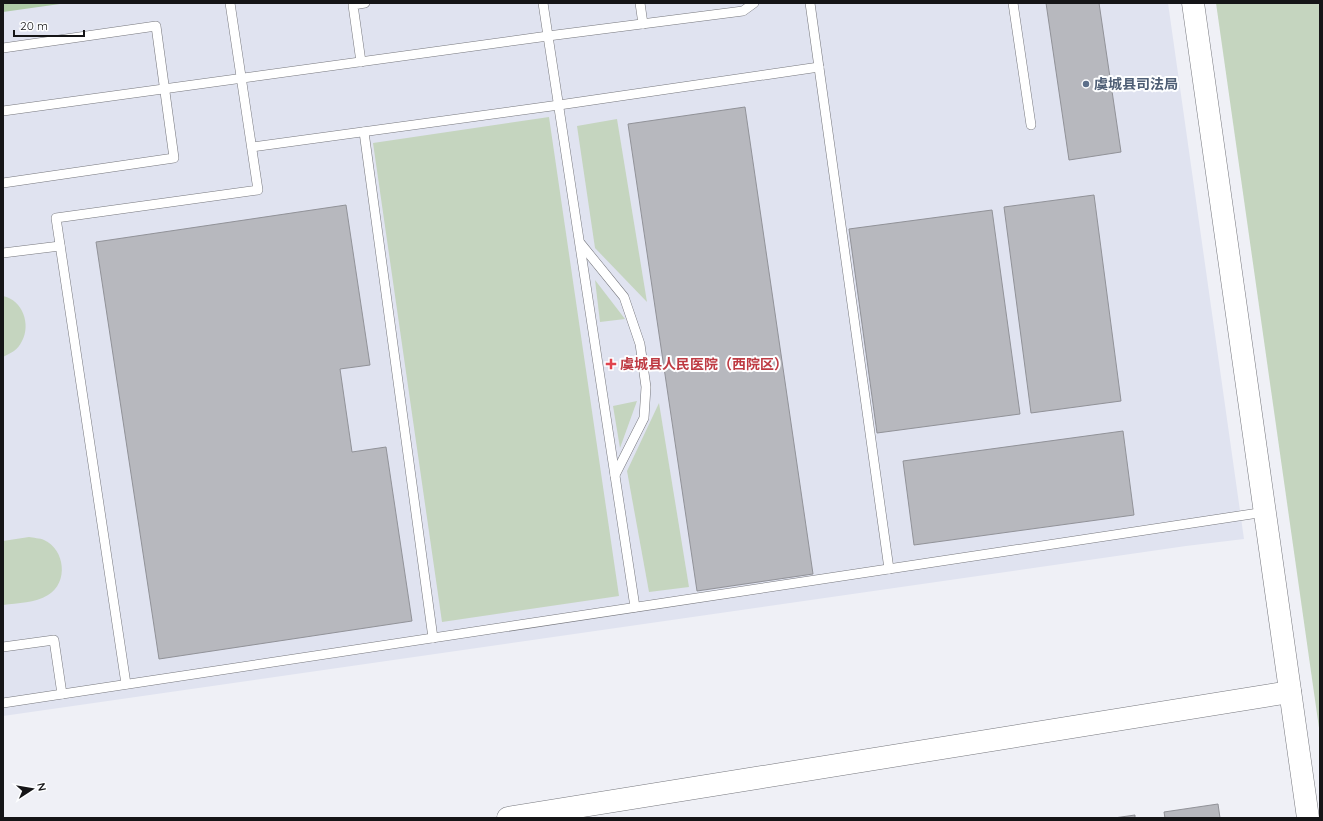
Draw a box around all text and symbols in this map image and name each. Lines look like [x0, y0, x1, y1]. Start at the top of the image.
scale bar [14, 12, 84, 38]
text: 20 m [20, 18, 48, 33]
place label: 虞城县司法局 [1094, 75, 1178, 93]
marker: 虞城县司法局 [1081, 79, 1091, 89]
place label: 虞城县人民医院（西院区） [620, 355, 788, 373]
marker: 虞城县人民医院（西院区） [605, 358, 617, 370]
north arrow [12, 769, 52, 809]
text: N [34, 782, 49, 792]

